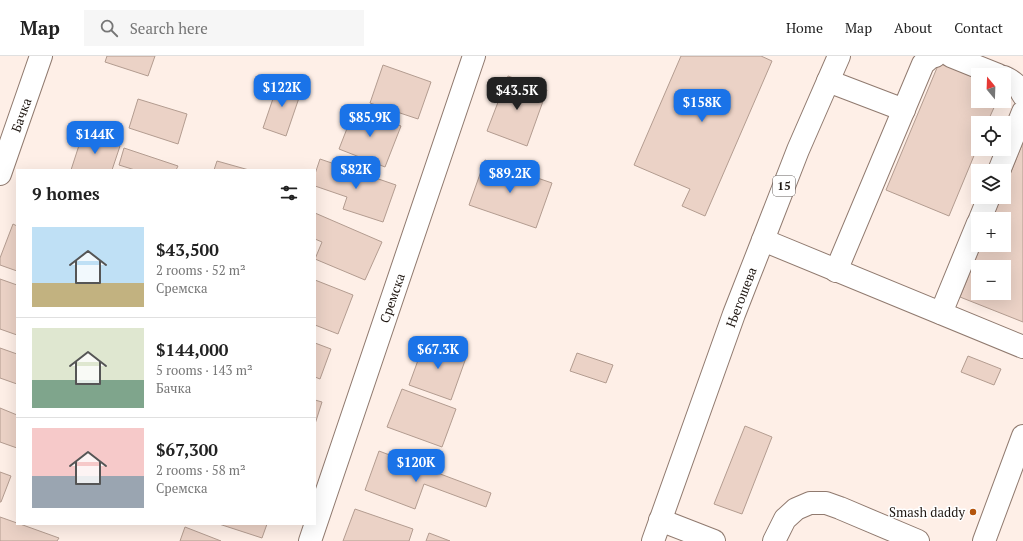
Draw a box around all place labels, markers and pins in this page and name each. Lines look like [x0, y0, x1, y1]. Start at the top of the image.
pin: $122K [254, 74, 310, 108]
pin: $43.5K [484, 77, 550, 111]
pin: $158K [674, 89, 730, 123]
pin: $85.9K [337, 104, 403, 138]
pin: $144K [67, 121, 123, 155]
pin: $82K [332, 156, 380, 190]
pin: $89.2K [477, 160, 543, 194]
pin: $67.3K [405, 336, 471, 370]
pin: $120K [388, 449, 444, 483]
place label: Smash daddy [889, 503, 965, 521]
marker: Smash daddy [968, 507, 978, 517]

